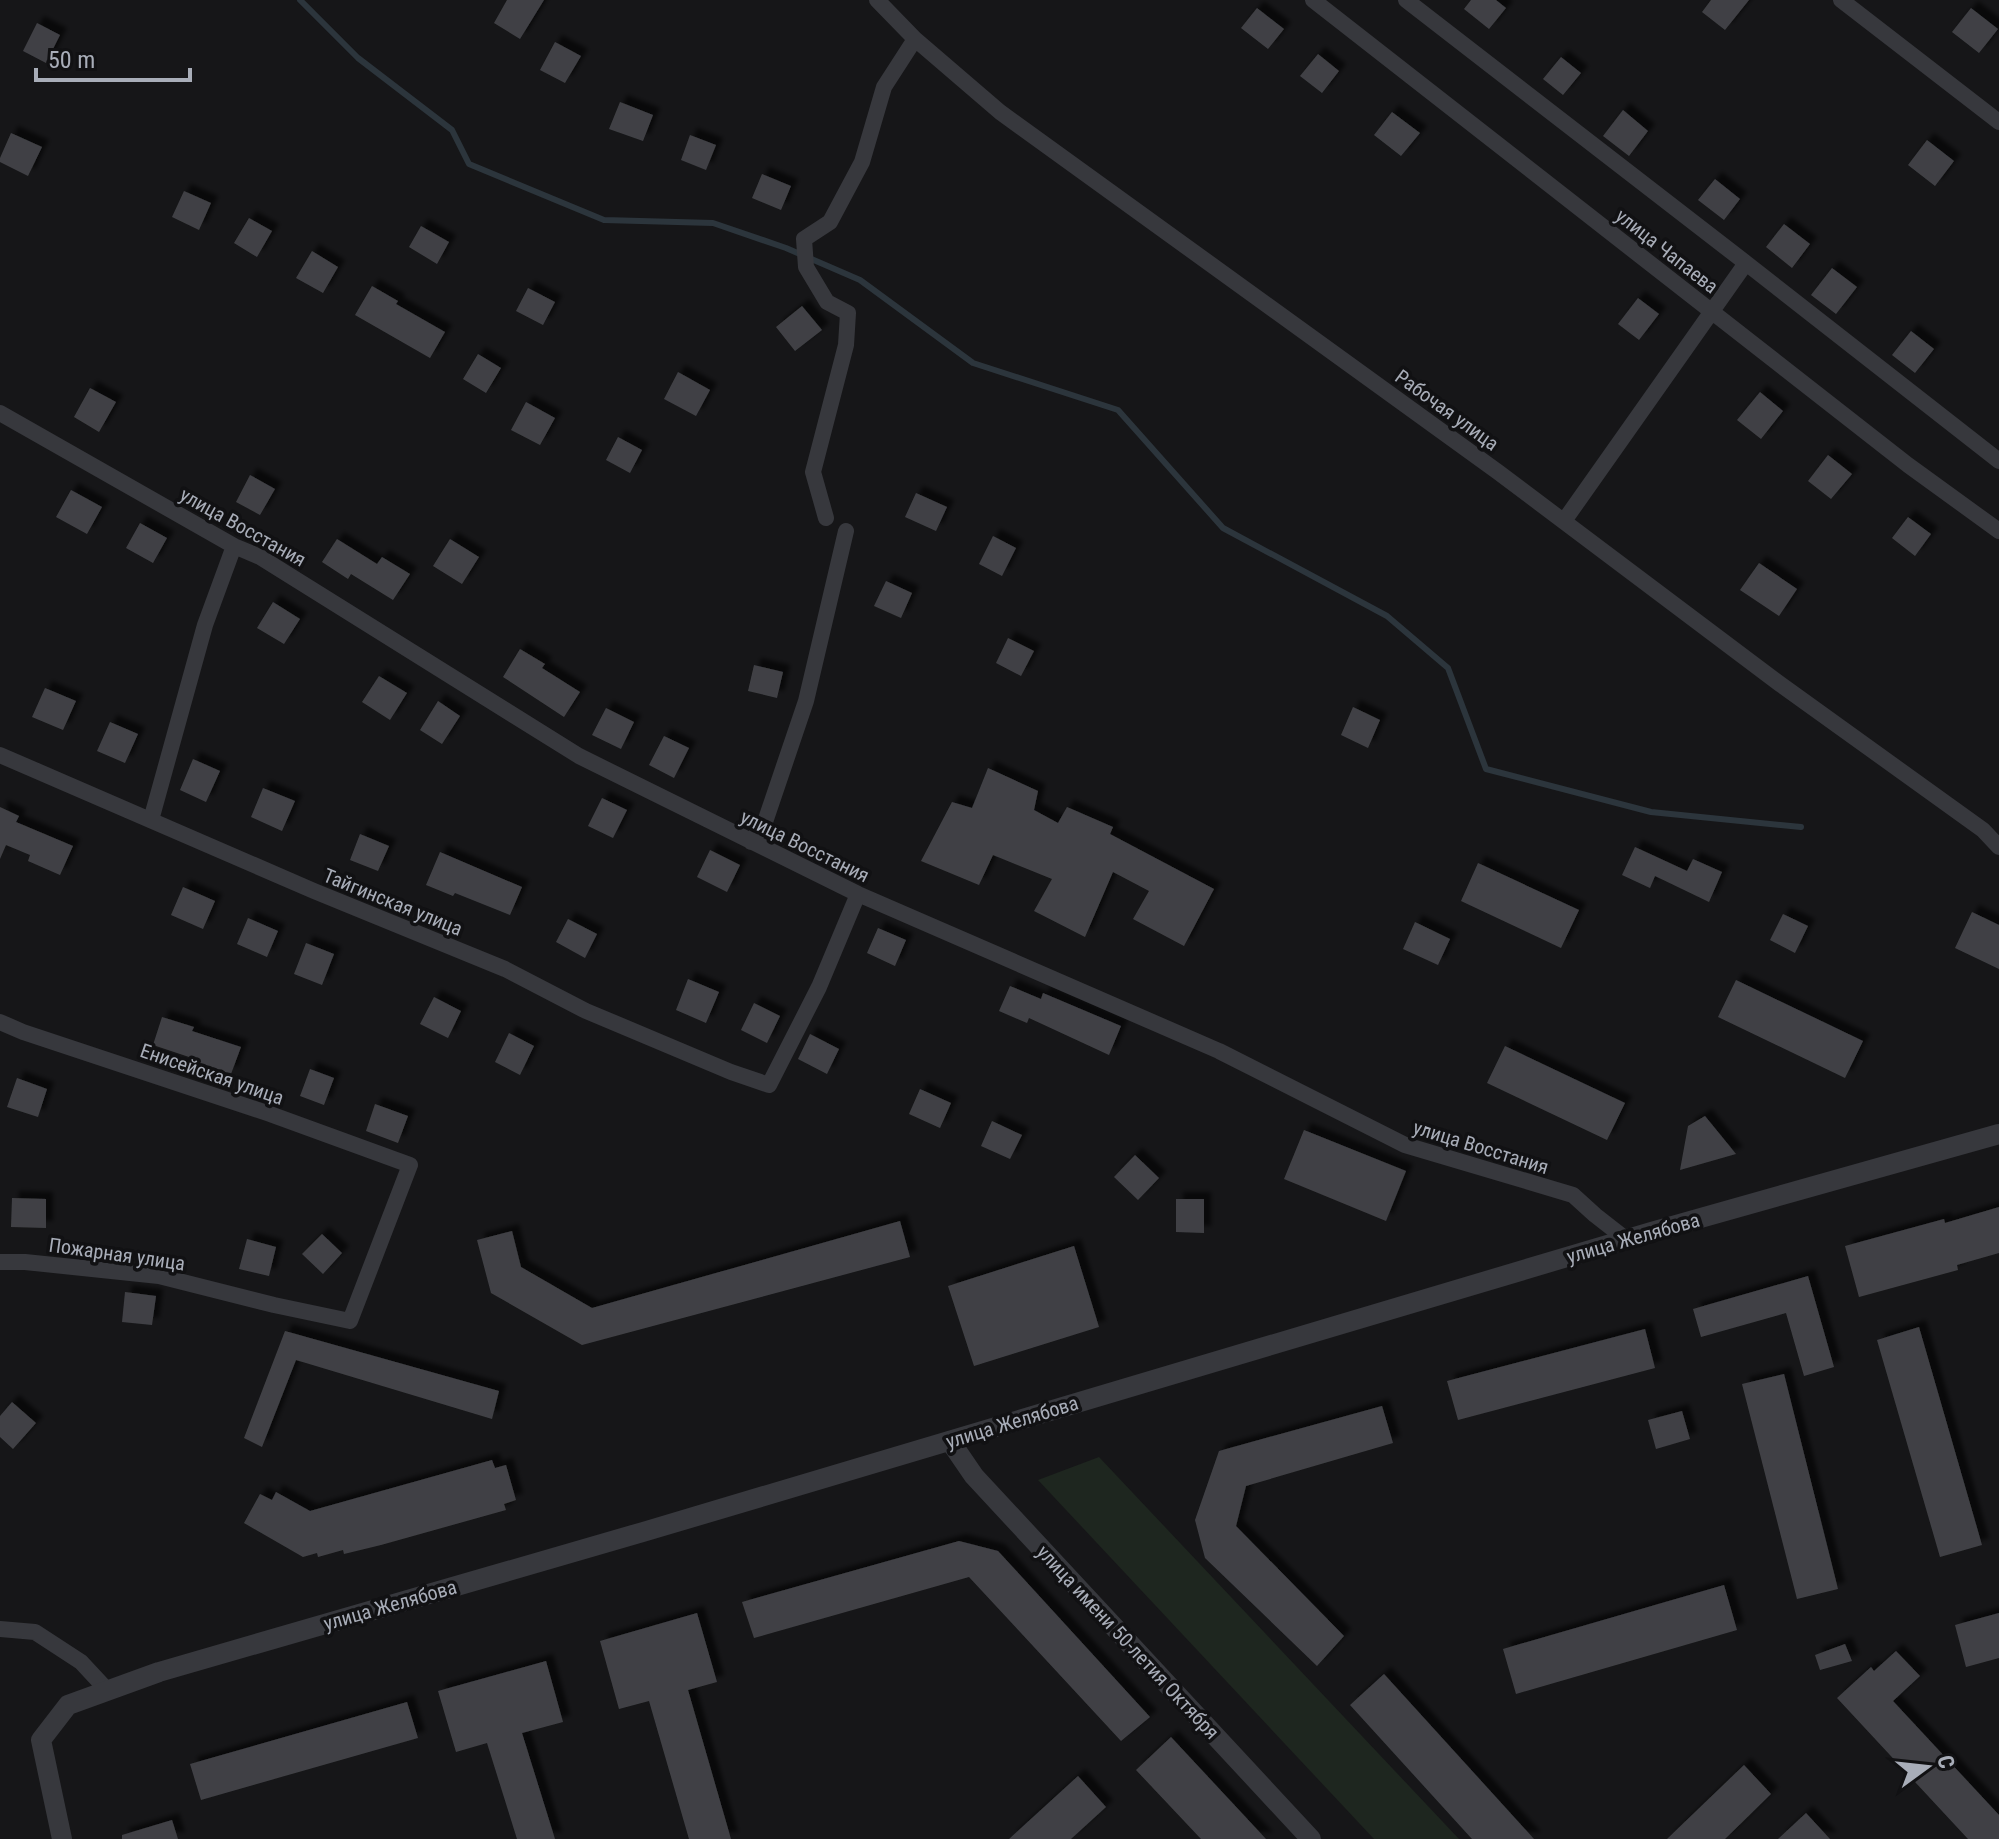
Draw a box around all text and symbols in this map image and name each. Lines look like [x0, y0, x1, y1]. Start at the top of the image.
scale bar [36, 32, 190, 82]
text: 50 m [48, 46, 95, 74]
street label: улица Чапаева [1611, 204, 1723, 298]
street label: Рабочая улица [1391, 364, 1503, 456]
street label: улица Восстания [176, 482, 310, 572]
street label: улица Восстания [737, 804, 873, 888]
street label: Тайгинская улица [320, 863, 466, 941]
street label: Енисейская улица [137, 1038, 287, 1110]
street label: улица Восстания [1410, 1115, 1552, 1179]
street label: улица Желябова [1564, 1208, 1702, 1268]
street label: Пожарная улица [47, 1233, 187, 1275]
street label: улица Желябова [943, 1390, 1081, 1454]
street label: улица имени 50-летия Октября [1032, 1540, 1224, 1744]
street label: улица Желябова [321, 1575, 459, 1635]
north arrow [1887, 1727, 1967, 1807]
text: С [1932, 1753, 1960, 1771]

